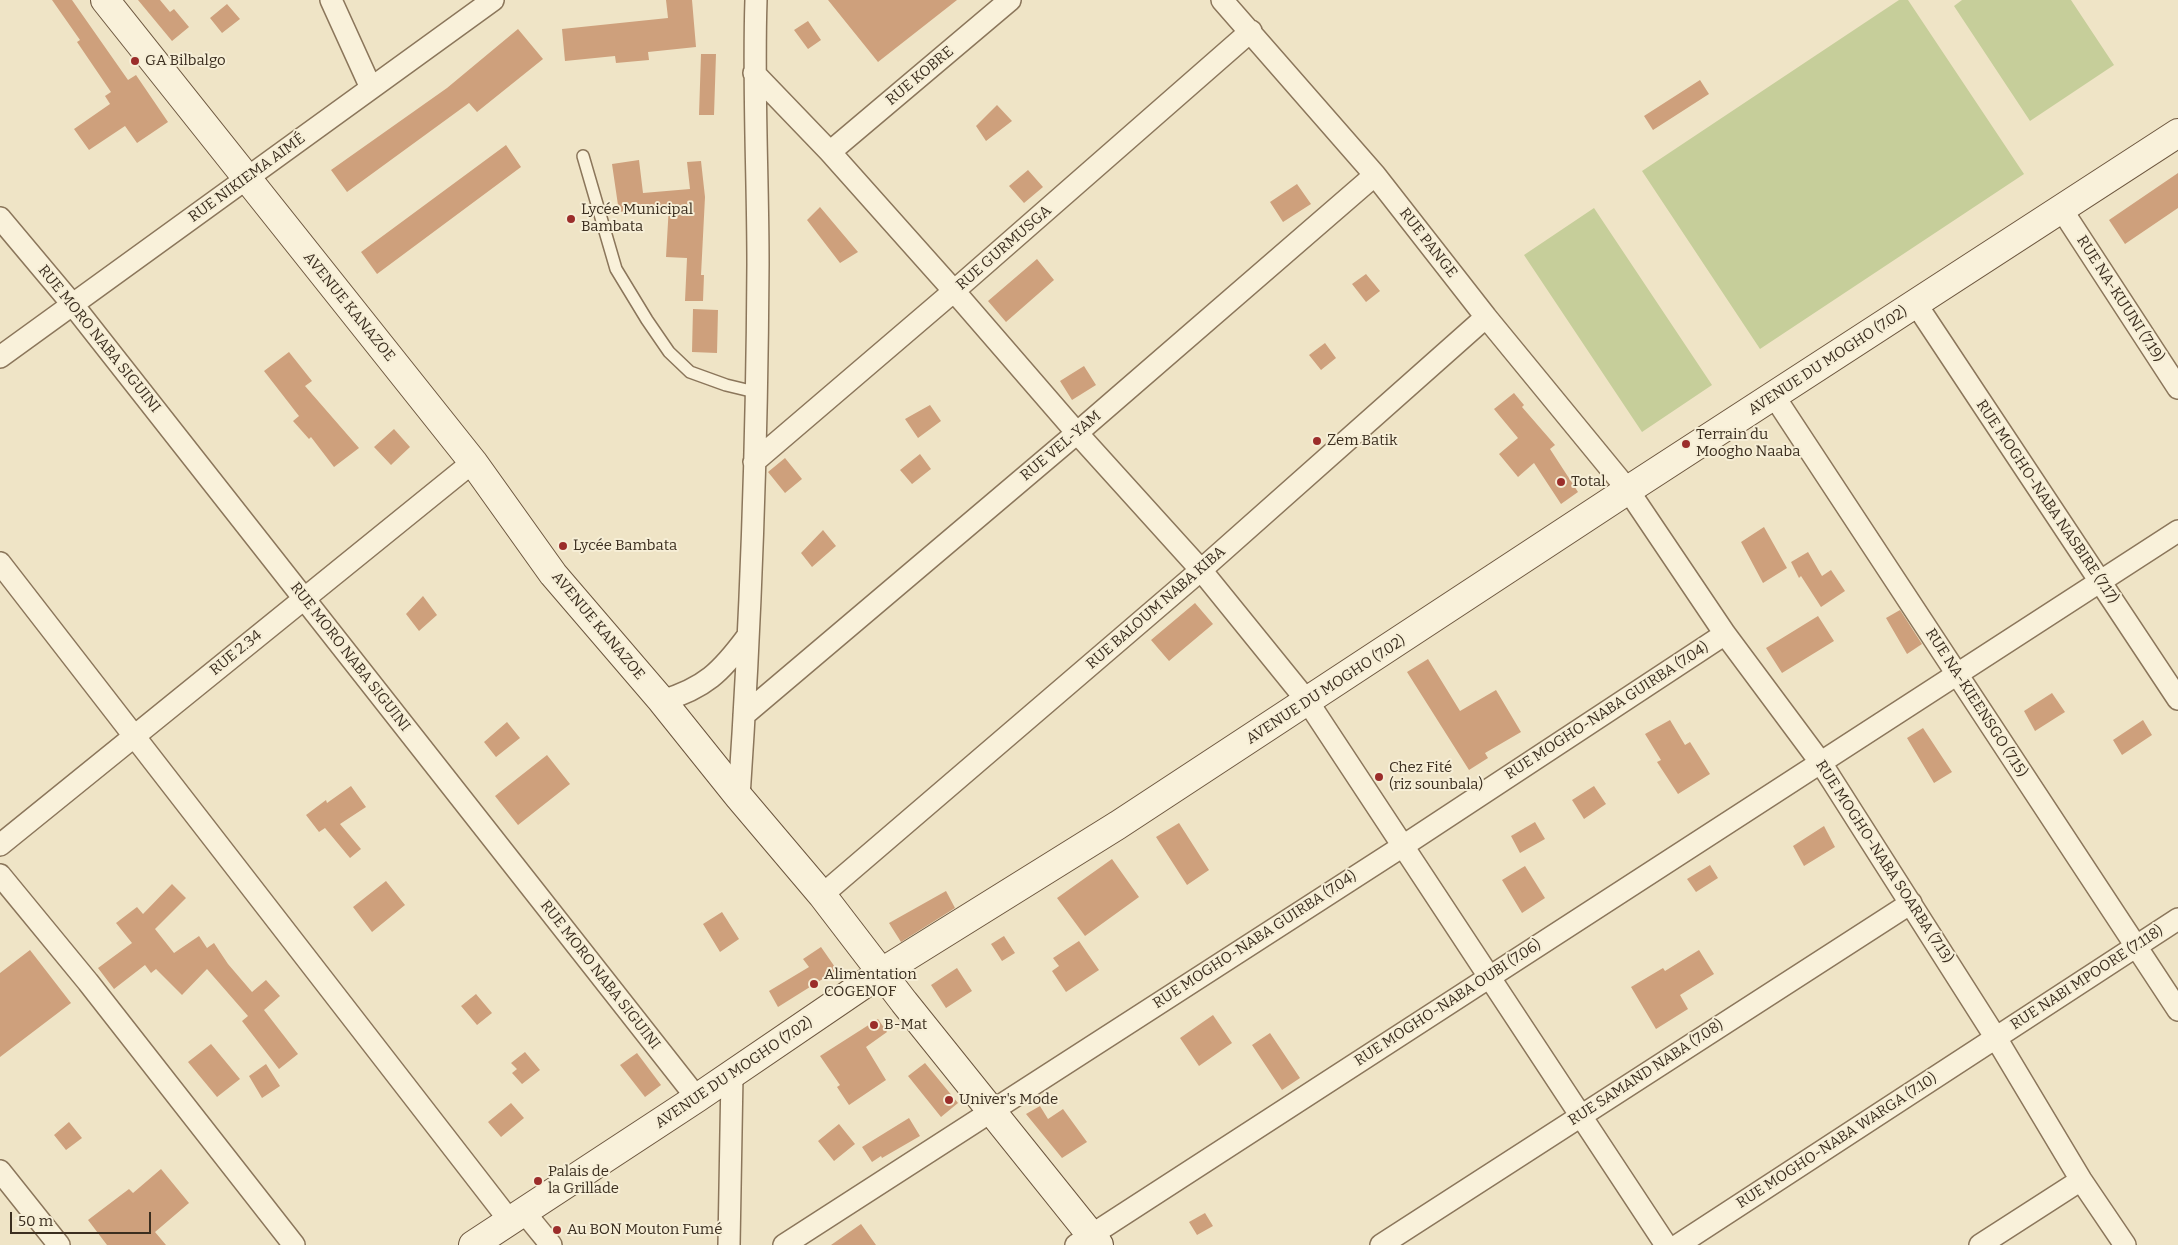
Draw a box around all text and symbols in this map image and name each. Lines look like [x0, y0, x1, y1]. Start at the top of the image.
street label: RUE KOBRE [883, 43, 957, 109]
place label: GA Bilbalgo [145, 52, 226, 70]
marker: GA Bilbalgo [129, 55, 141, 67]
street label: RUE NIKIEMA AIMÉ [185, 130, 309, 226]
place label: Lycée Municipal Bambata [581, 201, 693, 236]
street label: RUE GURMUSGA [953, 202, 1055, 294]
street label: RUE PANGE [1395, 205, 1461, 281]
marker: Lycée Municipal Bambata [565, 213, 577, 225]
street label: RUE NA-KUUNI (7.19) [2072, 232, 2168, 366]
street label: AVENUE KANAZOE [299, 249, 399, 365]
street label: RUE MORO NABA SIGUINI [34, 262, 164, 416]
street label: AVENUE DU MOGHO (7.02) [1745, 303, 1911, 419]
street label: RUE MOGHO-NABA NASBIRE (7.17) [1972, 397, 2122, 607]
street label: RUE VEL-YAM [1017, 407, 1105, 485]
place label: Terrain du Moogho Naaba [1696, 426, 1800, 461]
place label: Zem Batik [1327, 432, 1398, 450]
marker: Zem Batik [1311, 435, 1323, 447]
marker: Terrain du Moogho Naaba [1680, 438, 1692, 450]
place label: Total [1571, 473, 1605, 491]
marker: Total [1555, 476, 1567, 488]
place label: Lycée Bambata [573, 537, 677, 555]
marker: Lycée Bambata [557, 540, 569, 552]
street label: RUE BALOUM NABA KIBA [1083, 543, 1229, 673]
street label: AVENUE KANAZOE [548, 568, 648, 684]
street label: RUE MORO NABA SIGUINI [286, 579, 414, 735]
street label: RUE NA-KIEENSGO (7.15) [1921, 625, 2031, 781]
street label: RUE 2.34 [206, 627, 266, 679]
street label: AVENUE DU MOGHO (7.02) [1243, 632, 1409, 748]
street label: RUE MOGHO-NABA GUIRBA (7.04) [1502, 638, 1712, 784]
street label: RUE MOGHO-NABA SOARBA (7.13) [1812, 757, 1956, 967]
place label: Chez Fité (riz sounbala) [1389, 759, 1483, 794]
marker: Chez Fité (riz sounbala) [1373, 771, 1385, 783]
street label: RUE MOGHO-NABA GUIRBA (7.04) [1150, 867, 1360, 1013]
street label: RUE MORO NABA SIGUINI [536, 897, 664, 1053]
street label: RUE NABI MPOORE (7.118) [2007, 922, 2167, 1034]
street label: RUE MOGHO-NABA OUBI (7.06) [1351, 936, 1545, 1070]
place label: Alimentation COGENOF [824, 966, 917, 1001]
marker: Alimentation COGENOF [808, 978, 820, 990]
street label: AVENUE DU MOGHO (7.02) [652, 1013, 816, 1133]
place label: B-Mat [884, 1016, 927, 1034]
street label: RUE SAMAND NABA (7.08) [1565, 1016, 1727, 1130]
marker: B-Mat [868, 1019, 880, 1031]
street label: RUE MOGHO-NABA WARGA (7.10) [1733, 1069, 1941, 1213]
place label: Univer's Mode [959, 1091, 1058, 1109]
marker: Univer's Mode [943, 1094, 955, 1106]
place label: Palais de la Grillade [548, 1163, 619, 1198]
marker: Palais de la Grillade [532, 1175, 544, 1187]
scale bar [12, 1202, 154, 1234]
text: 50 m [18, 1212, 53, 1230]
place label: Au BON Mouton Fumé [567, 1221, 722, 1239]
marker: Au BON Mouton Fumé [551, 1224, 563, 1236]

